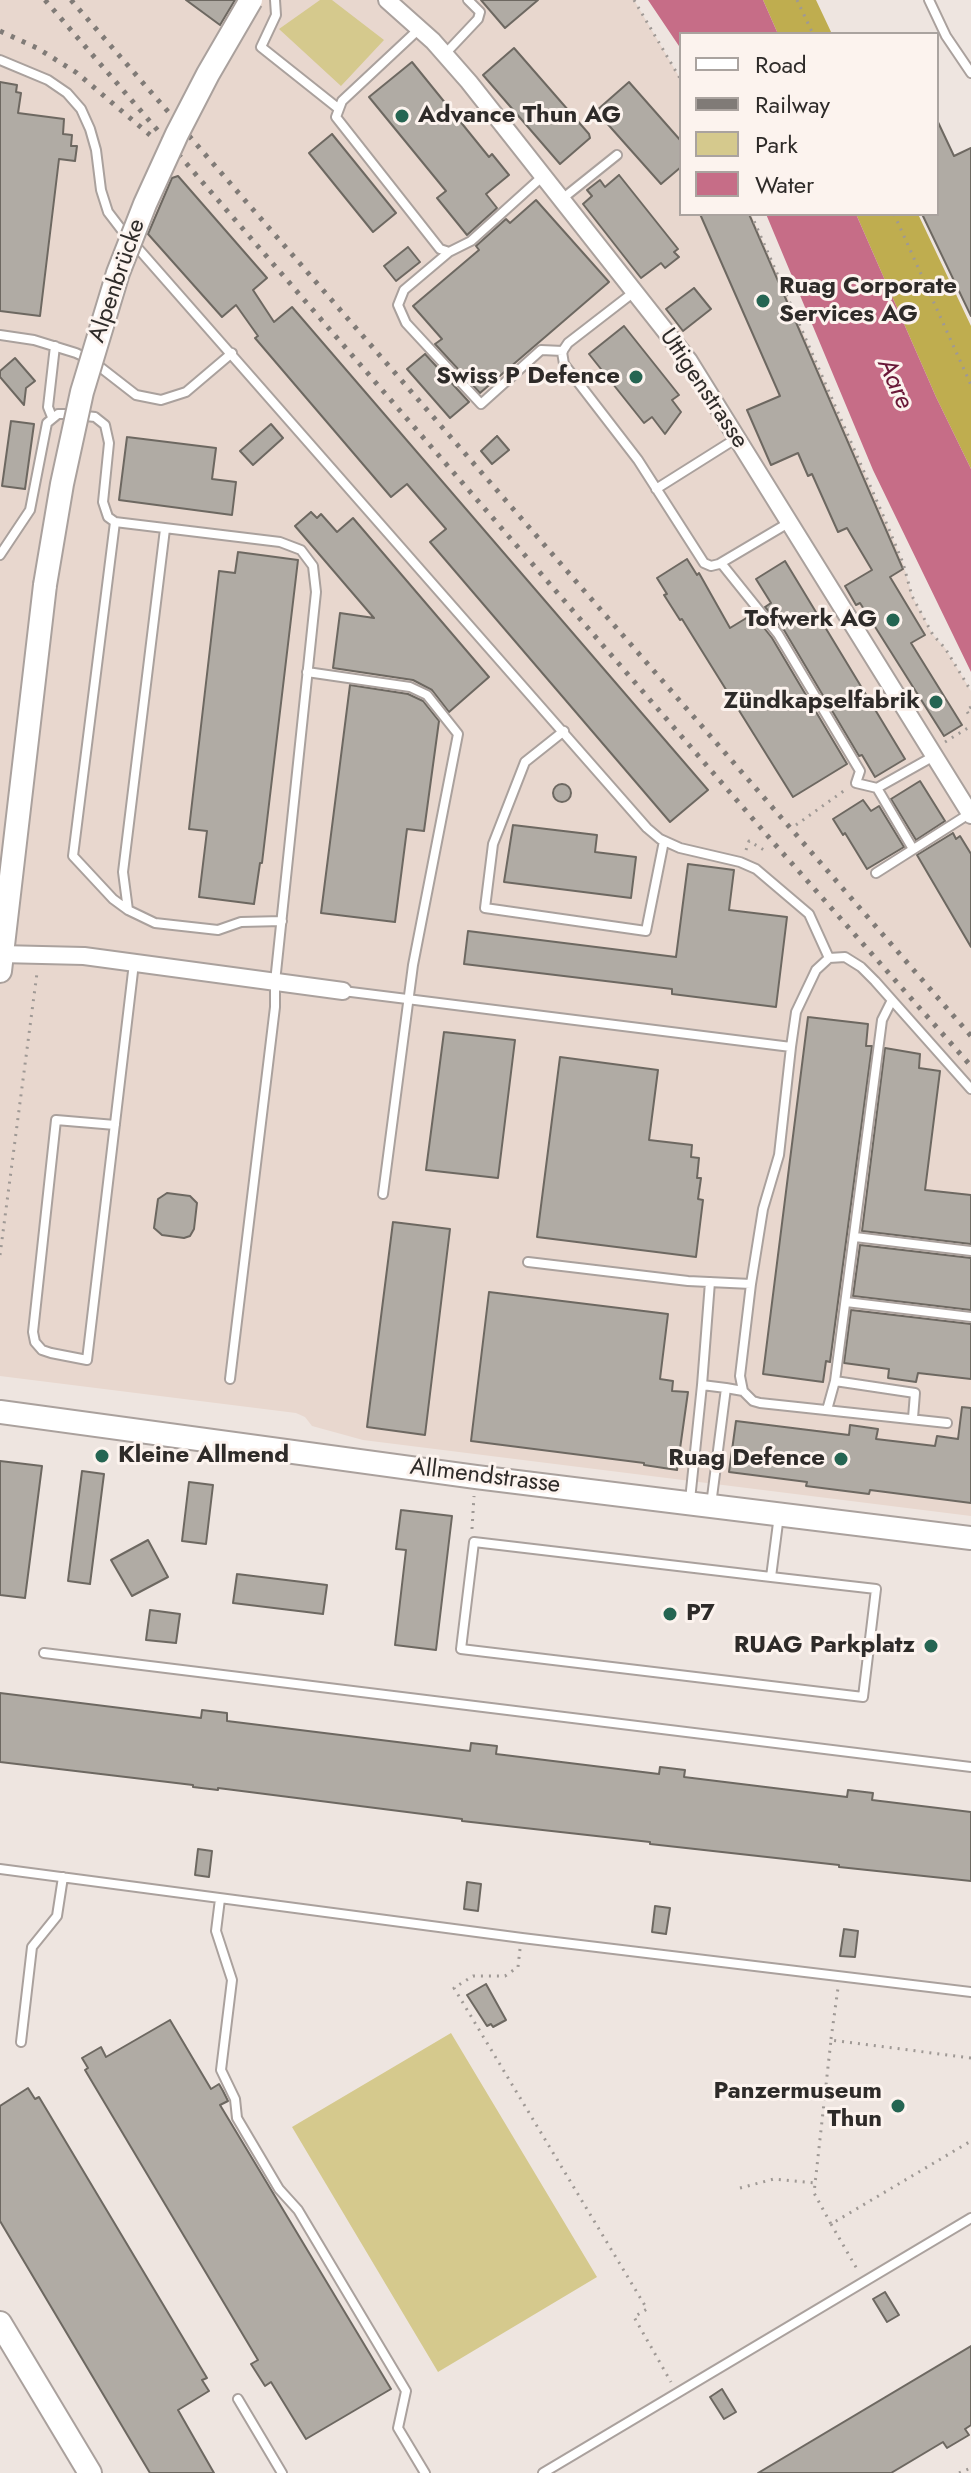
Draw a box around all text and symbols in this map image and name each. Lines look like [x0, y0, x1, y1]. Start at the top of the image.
legend [679, 32, 939, 216]
text: Road [755, 47, 807, 82]
text: Railway [755, 87, 830, 122]
place label: Advance Thun AG [418, 102, 621, 130]
marker: Advance Thun AG [393, 107, 411, 125]
text: Park [755, 127, 798, 162]
text: Water [755, 167, 814, 202]
street label: Alpenbrücke [83, 216, 153, 346]
place label: Ruag Corporate Services AG [779, 273, 957, 329]
marker: Ruag Corporate Services AG [754, 292, 772, 310]
street label: Uttigenstrasse [652, 324, 754, 454]
water label: Aare [869, 354, 919, 414]
place label: Swiss P Defence [436, 363, 620, 391]
marker: Swiss P Defence [627, 368, 645, 386]
place label: Tofwerk AG [744, 606, 877, 634]
marker: Tofwerk AG [884, 611, 902, 629]
place label: Zündkapselfabrik [724, 688, 920, 716]
marker: Zündkapselfabrik [927, 693, 945, 711]
place label: Kleine Allmend [118, 1442, 289, 1470]
place label: Ruag Defence [668, 1445, 825, 1473]
marker: Kleine Allmend [93, 1447, 111, 1465]
marker: Ruag Defence [832, 1450, 850, 1468]
street label: Allmendstrasse [408, 1453, 562, 1501]
place label: P7 [686, 1600, 715, 1628]
marker: P7 [661, 1605, 679, 1623]
place label: RUAG Parkplatz [734, 1632, 915, 1660]
marker: RUAG Parkplatz [922, 1637, 940, 1655]
place label: Panzermuseum Thun [714, 2078, 882, 2134]
marker: Panzermuseum Thun [889, 2097, 907, 2115]

